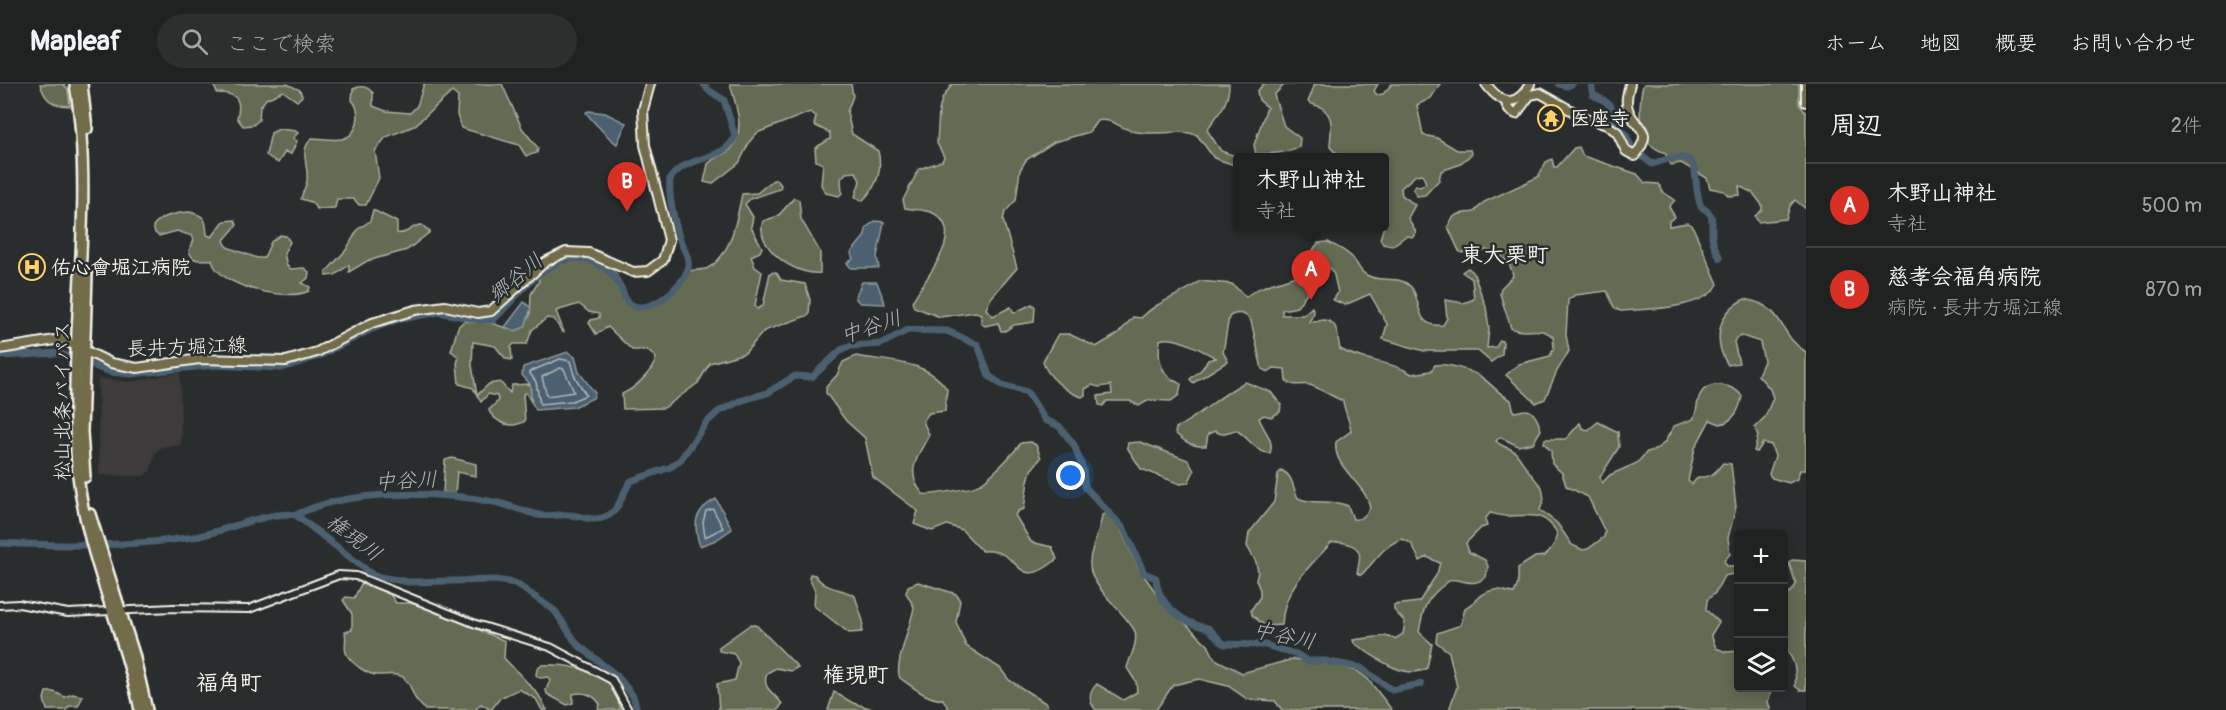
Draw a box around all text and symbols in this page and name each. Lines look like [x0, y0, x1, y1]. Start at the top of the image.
search box [157, 14, 577, 68]
text: Mapleaf [30, 24, 121, 59]
icon: search [178, 25, 211, 58]
text: ここで検索 [226, 30, 336, 58]
text: ホーム [1825, 30, 1887, 57]
text: 地図 [1920, 30, 1962, 57]
text: 概要 [1995, 30, 2037, 57]
text: お問い合わせ [2070, 30, 2196, 57]
temple icon: 医座寺 [1536, 103, 1566, 133]
place label: 医座寺 [1570, 106, 1630, 131]
text: 周辺 [1830, 110, 1882, 142]
text: 2件 [2171, 113, 2202, 138]
popup [1233, 153, 1389, 231]
pin: B [608, 162, 646, 212]
text: 木野山神社 [1256, 166, 1366, 194]
text: 木野山神社 [1887, 179, 1997, 207]
text: A [1843, 193, 1856, 218]
text: 500 m [2142, 193, 2202, 218]
text: 寺社 [1256, 198, 1296, 223]
text: 寺社 [1887, 211, 1927, 236]
district label: 東大栗町 [1461, 241, 1549, 269]
water label: 郷谷川 [483, 247, 549, 309]
pin: A [1292, 250, 1330, 300]
hospital icon: 佑心會堀江病院 [17, 252, 47, 282]
place label: 佑心會堀江病院 [51, 255, 191, 280]
text: 慈孝会福角病院 [1887, 263, 2041, 291]
text: B [1844, 277, 1855, 302]
text: 870 m [2146, 277, 2202, 302]
text: 病院 · 長井方堀江線 [1887, 295, 2062, 320]
water label: 中谷川 [837, 304, 905, 350]
street label: 松山北条バイパス [50, 321, 75, 481]
street label: 長井方堀江線 [127, 332, 247, 362]
your location [1056, 461, 1085, 490]
water label: 中谷川 [374, 466, 438, 496]
water label: 権現川 [321, 508, 387, 568]
map controls [1734, 530, 1788, 692]
button: + [1734, 530, 1788, 584]
button: − [1734, 584, 1788, 638]
water label: 中谷川 [1250, 616, 1318, 656]
button: layers [1734, 638, 1788, 692]
district label: 権現町 [823, 661, 889, 689]
district label: 福角町 [196, 669, 262, 697]

